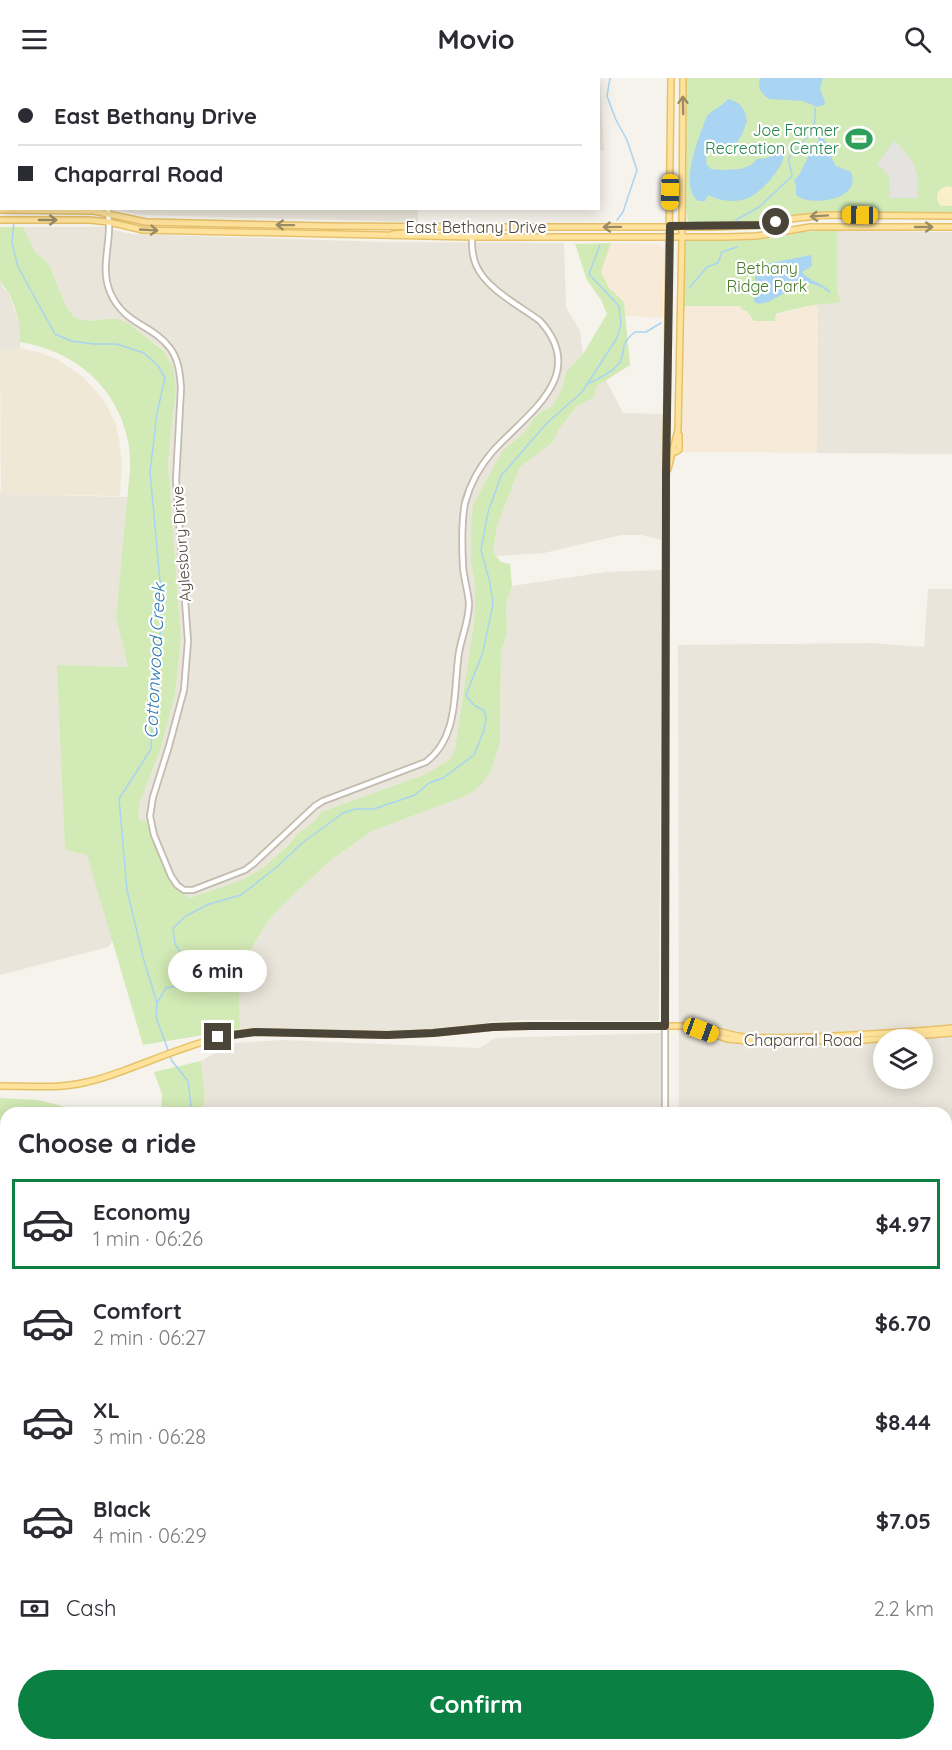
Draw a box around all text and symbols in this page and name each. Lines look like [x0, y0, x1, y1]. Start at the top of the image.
text: Movio [437, 22, 515, 56]
icon: menu [18, 23, 51, 56]
icon: search [901, 23, 934, 56]
one-way arrow [677, 95, 689, 115]
text: East Bethany Drive [54, 102, 257, 130]
place label: Joe Farmer Recreation Center [705, 120, 839, 158]
sports icon: Joe Farmer Recreation Center [844, 124, 874, 154]
text: Chaparral Road [54, 160, 223, 188]
car [661, 174, 679, 210]
car [842, 206, 878, 224]
route start [762, 208, 789, 235]
one-way arrow [809, 211, 829, 222]
one-way arrow [38, 214, 58, 226]
street label: East Bethany Drive [406, 217, 546, 237]
one-way arrow [276, 219, 296, 230]
one-way arrow [602, 221, 622, 233]
one-way arrow [914, 221, 934, 233]
one-way arrow [139, 225, 159, 236]
park label: Bethany Ridge Park [727, 258, 807, 296]
street label: Aylesbury Drive [167, 485, 195, 603]
water label: Cottonwood Creek [139, 581, 170, 739]
callout: 6 min [168, 950, 268, 992]
text: 6 min [192, 958, 243, 983]
car [681, 1015, 721, 1045]
route end [204, 1023, 231, 1050]
map controls [873, 1029, 933, 1089]
button: layers [873, 1029, 933, 1089]
street label: Chaparral Road [744, 1030, 862, 1050]
text: Choose a ride [18, 1126, 196, 1160]
icon: car [21, 1197, 75, 1251]
text: Economy [93, 1198, 191, 1226]
text: $4.97 [876, 1210, 931, 1238]
text: 1 min · 06:26 [93, 1226, 203, 1251]
icon: car [21, 1296, 75, 1350]
text: Comfort [93, 1297, 182, 1325]
text: $6.70 [875, 1309, 931, 1337]
text: 2 min · 06:27 [93, 1325, 206, 1350]
icon: car [21, 1395, 75, 1449]
text: XL [93, 1396, 120, 1424]
text: $8.44 [875, 1408, 931, 1436]
text: 3 min · 06:28 [93, 1424, 206, 1449]
icon: car [21, 1494, 75, 1548]
text: Black [93, 1495, 151, 1523]
text: $7.05 [876, 1507, 931, 1535]
text: 4 min · 06:29 [93, 1523, 207, 1548]
icon: cash [18, 1592, 51, 1625]
text: Cash [66, 1594, 117, 1622]
text: 2.2 km [874, 1596, 934, 1621]
button: Confirm [18, 1670, 934, 1739]

